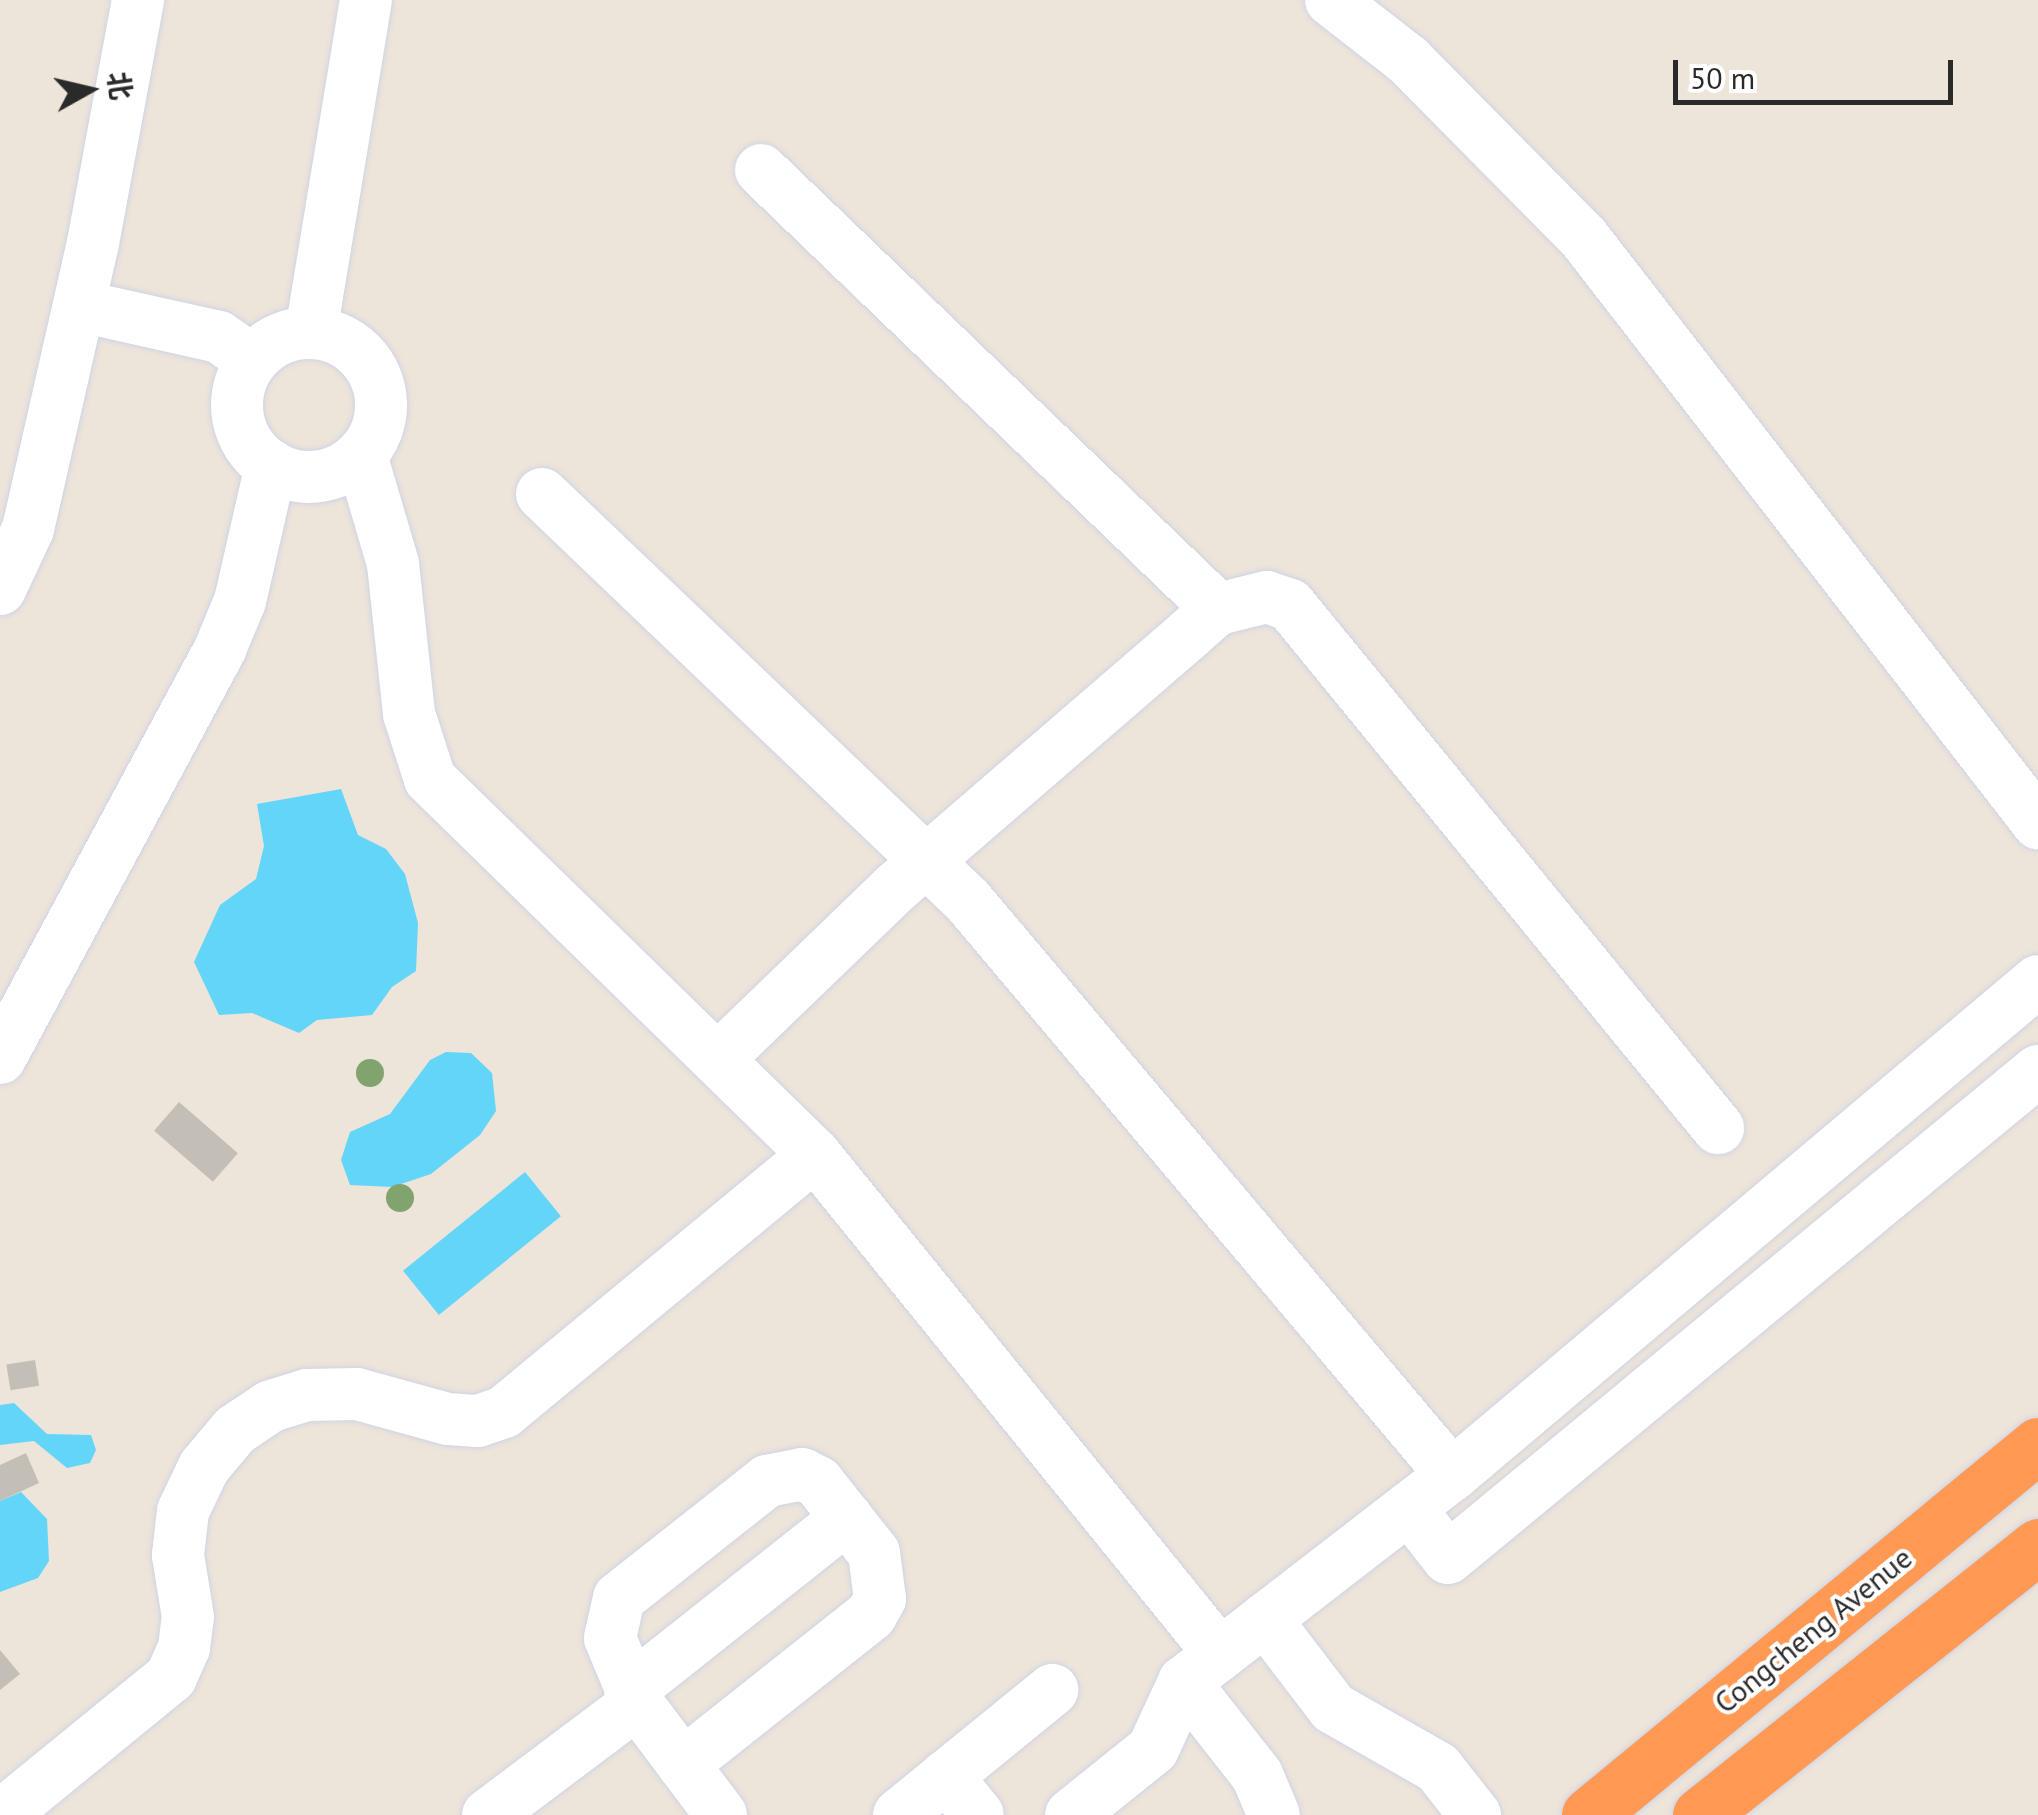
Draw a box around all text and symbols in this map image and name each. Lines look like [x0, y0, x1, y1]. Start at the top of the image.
north arrow [40, 40, 140, 140]
scale bar [1678, 40, 1958, 102]
text: 50 m [1690, 58, 1755, 97]
text: 北 [100, 69, 140, 102]
street label: Congcheng Avenue [1707, 1539, 1919, 1721]

